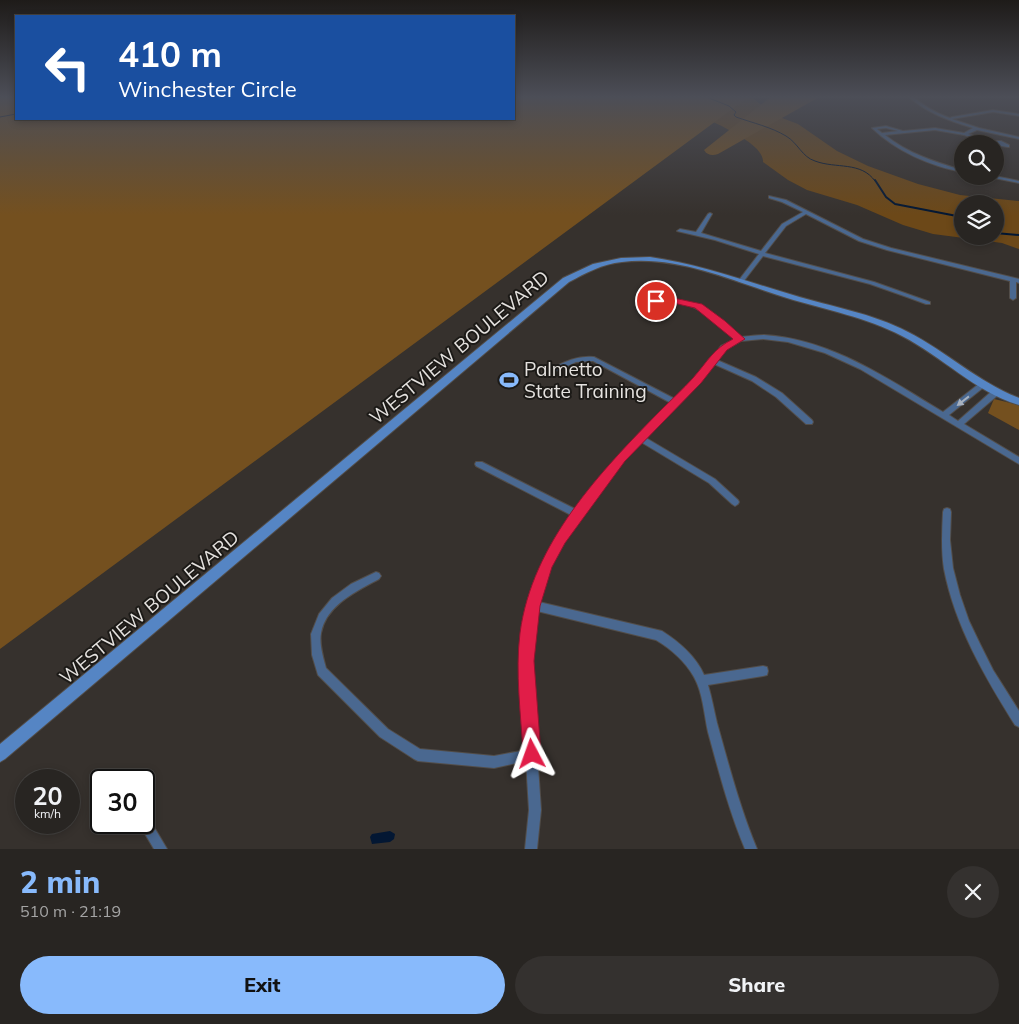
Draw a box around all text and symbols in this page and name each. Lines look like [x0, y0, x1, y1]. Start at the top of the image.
text: 410 m [118, 32, 222, 76]
icon: left [35, 35, 100, 100]
text: Winchester Circle [118, 75, 297, 103]
map controls [954, 135, 1004, 245]
button: search [954, 135, 1004, 185]
button: layers [954, 195, 1004, 245]
street label: WESTVIEW BOULEVARD [364, 265, 554, 429]
pin [635, 280, 677, 322]
icon: arrive [642, 287, 670, 315]
place label: Palmetto State Training [524, 357, 647, 403]
sports icon: Palmetto State Training [498, 369, 520, 391]
one-way arrow [956, 395, 969, 406]
street label: WESTVIEW BOULEVARD [54, 525, 244, 689]
position arrow [505, 727, 557, 779]
speed limit sign: 30 [90, 769, 155, 834]
text: 20 [32, 780, 63, 811]
text: km/h [34, 806, 61, 821]
text: 2 min [20, 863, 100, 901]
button: close [947, 866, 999, 918]
text: 510 m · 21:19 [20, 901, 121, 921]
button: Exit [20, 956, 505, 1014]
button: Share [515, 956, 999, 1014]

